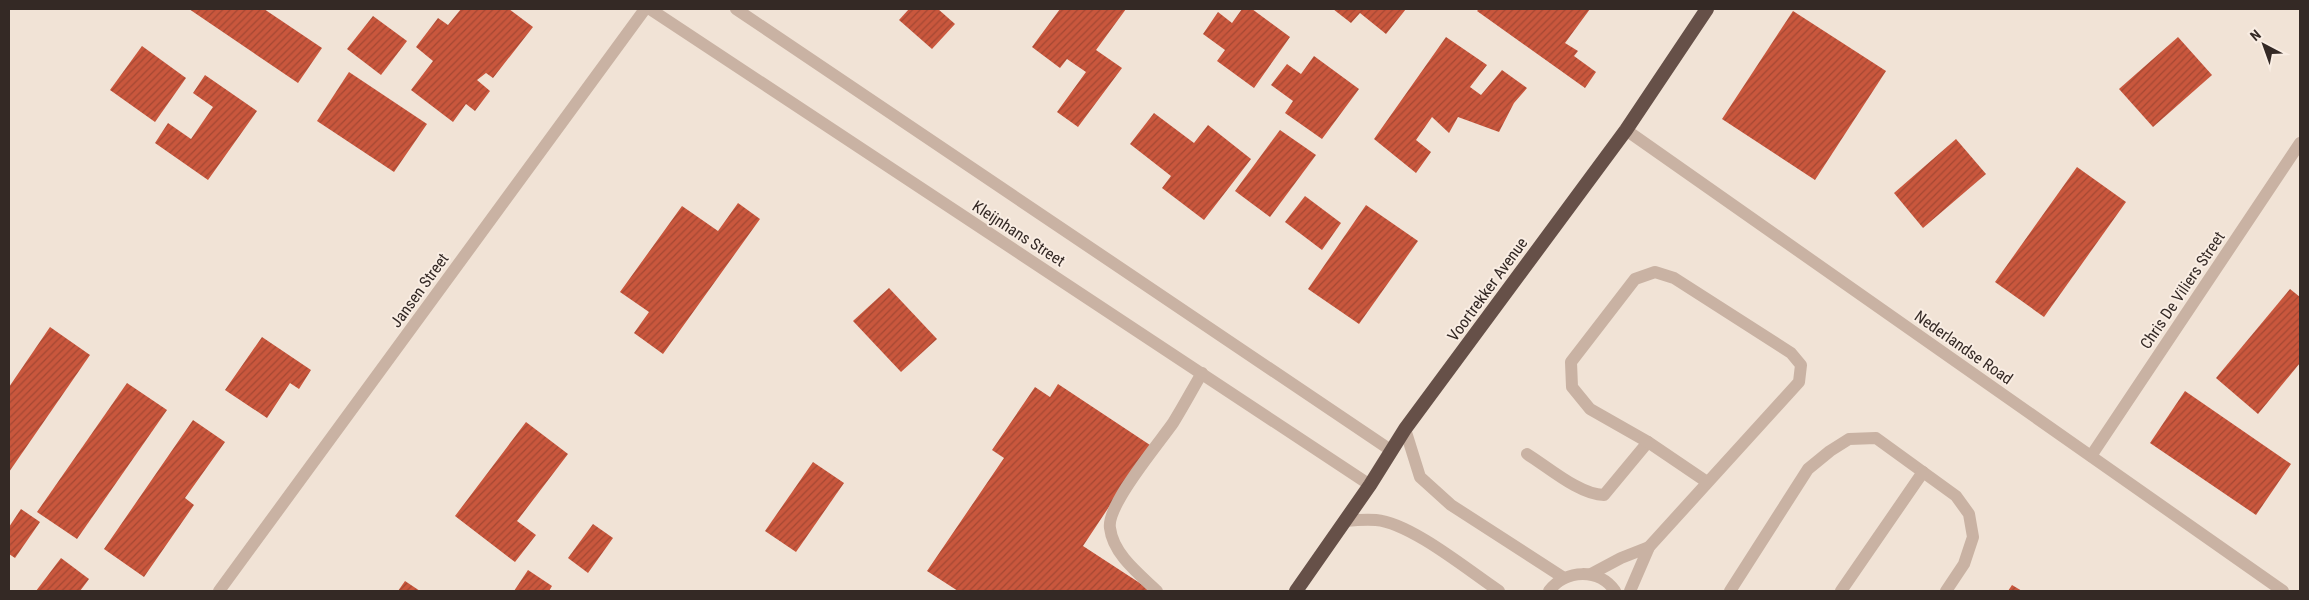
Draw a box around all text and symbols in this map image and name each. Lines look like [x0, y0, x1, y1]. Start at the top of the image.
north arrow [2239, 20, 2289, 70]
text: N [2247, 26, 2264, 44]
street label: Kleijnhans Street [969, 196, 1069, 271]
street label: Chris De Viliers Street [2136, 228, 2229, 353]
street label: Voortrekker Avenue [1443, 234, 1531, 345]
street label: Jansen Street [386, 249, 453, 331]
street label: Nederlandse Road [1911, 307, 2016, 388]

